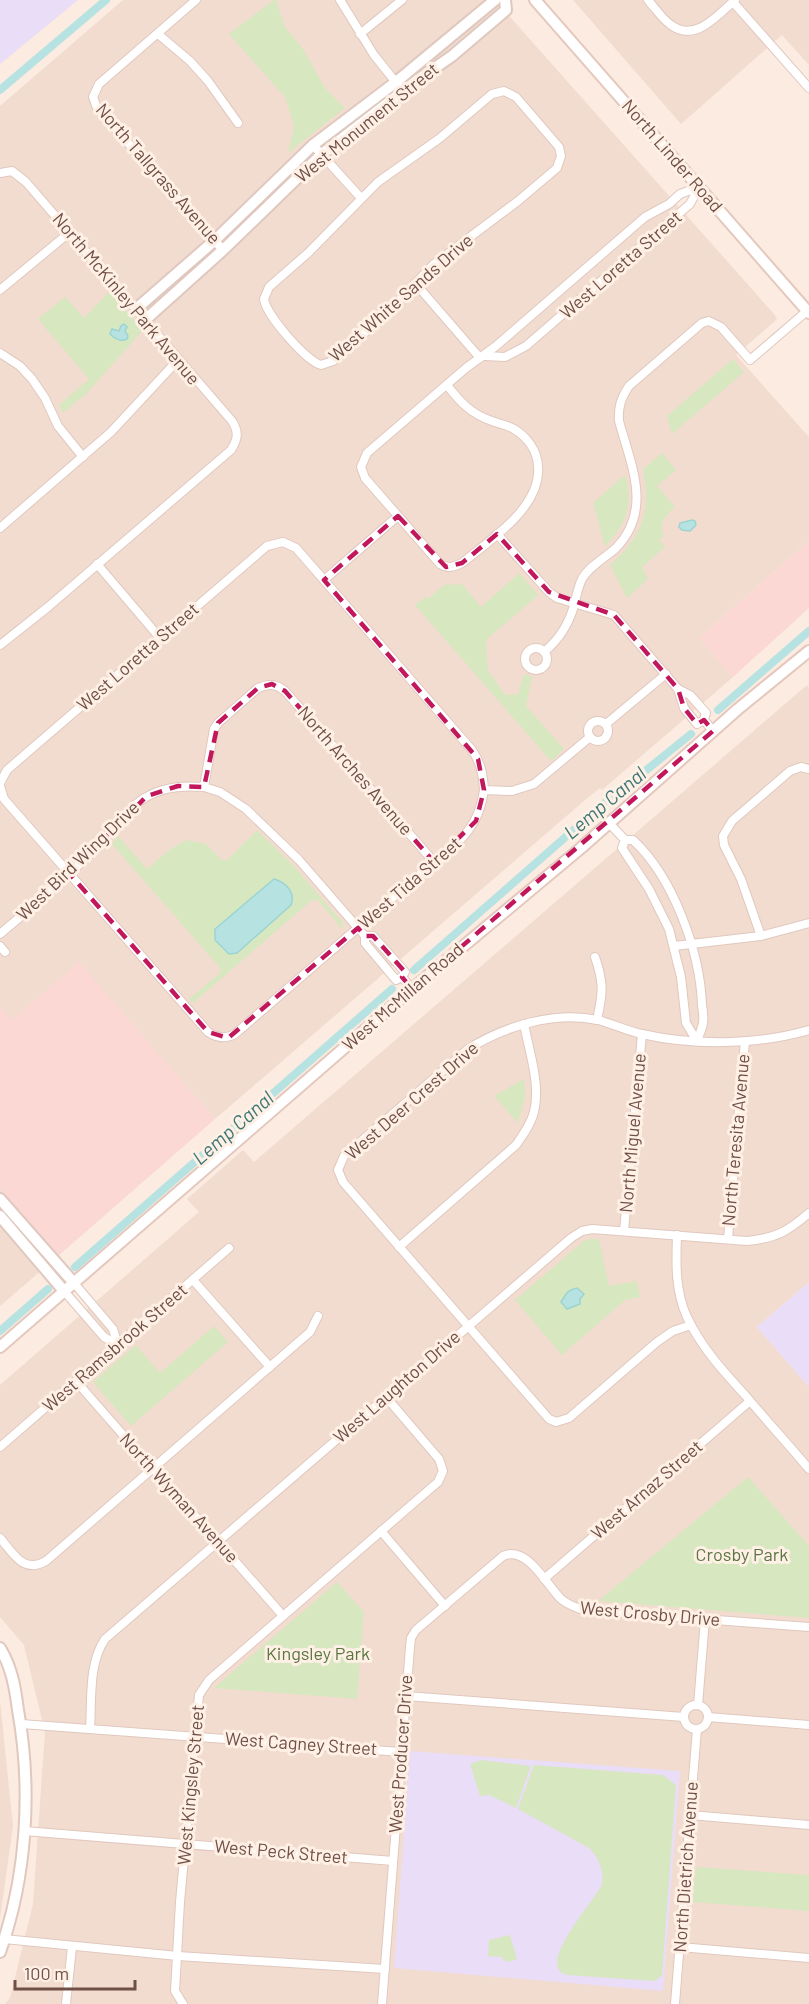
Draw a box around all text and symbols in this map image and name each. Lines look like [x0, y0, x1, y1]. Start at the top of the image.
street label: West Monument Street [290, 57, 443, 187]
street label: North Linder Road [618, 94, 728, 216]
street label: North Tallgrass Avenue [92, 98, 226, 248]
street label: West Loretta Street [555, 205, 686, 323]
street label: North McKinley Park Avenue [48, 208, 205, 389]
street label: West White Sands Drive [324, 229, 477, 366]
street label: West Loretta Street [72, 597, 203, 715]
street label: North Arches Avenue [294, 701, 418, 839]
water label: Lemp Canal [558, 761, 651, 843]
street label: West Bird Wing Drive [11, 796, 143, 925]
street label: West Tida Street [353, 831, 465, 933]
street label: West McMillan Road [337, 938, 467, 1055]
street label: West Deer Crest Drive [340, 1036, 482, 1164]
street label: North Miguel Avenue [614, 1052, 650, 1214]
street label: North Teresita Avenue [717, 1053, 753, 1227]
water label: Lemp Canal [187, 1085, 278, 1169]
street label: West Ramsbrook Street [37, 1278, 191, 1416]
street label: West Laughton Drive [328, 1325, 464, 1447]
street label: North Wyman Avenue [116, 1428, 244, 1567]
street label: West Arnaz Street [586, 1435, 706, 1544]
park label: Crosby Park [696, 1543, 788, 1565]
street label: West Crosby Drive [579, 1596, 721, 1630]
park label: Kingsley Park [266, 1642, 370, 1664]
street label: West Producer Drive [383, 1674, 417, 1834]
street label: West Kingsley Street [172, 1704, 208, 1866]
street label: West Cagney Street [224, 1727, 378, 1759]
street label: North Dietrich Avenue [668, 1781, 702, 1953]
street label: West Peck Street [213, 1834, 349, 1868]
scale bar [15, 1953, 135, 1991]
text: 100 m [24, 1962, 69, 1984]

